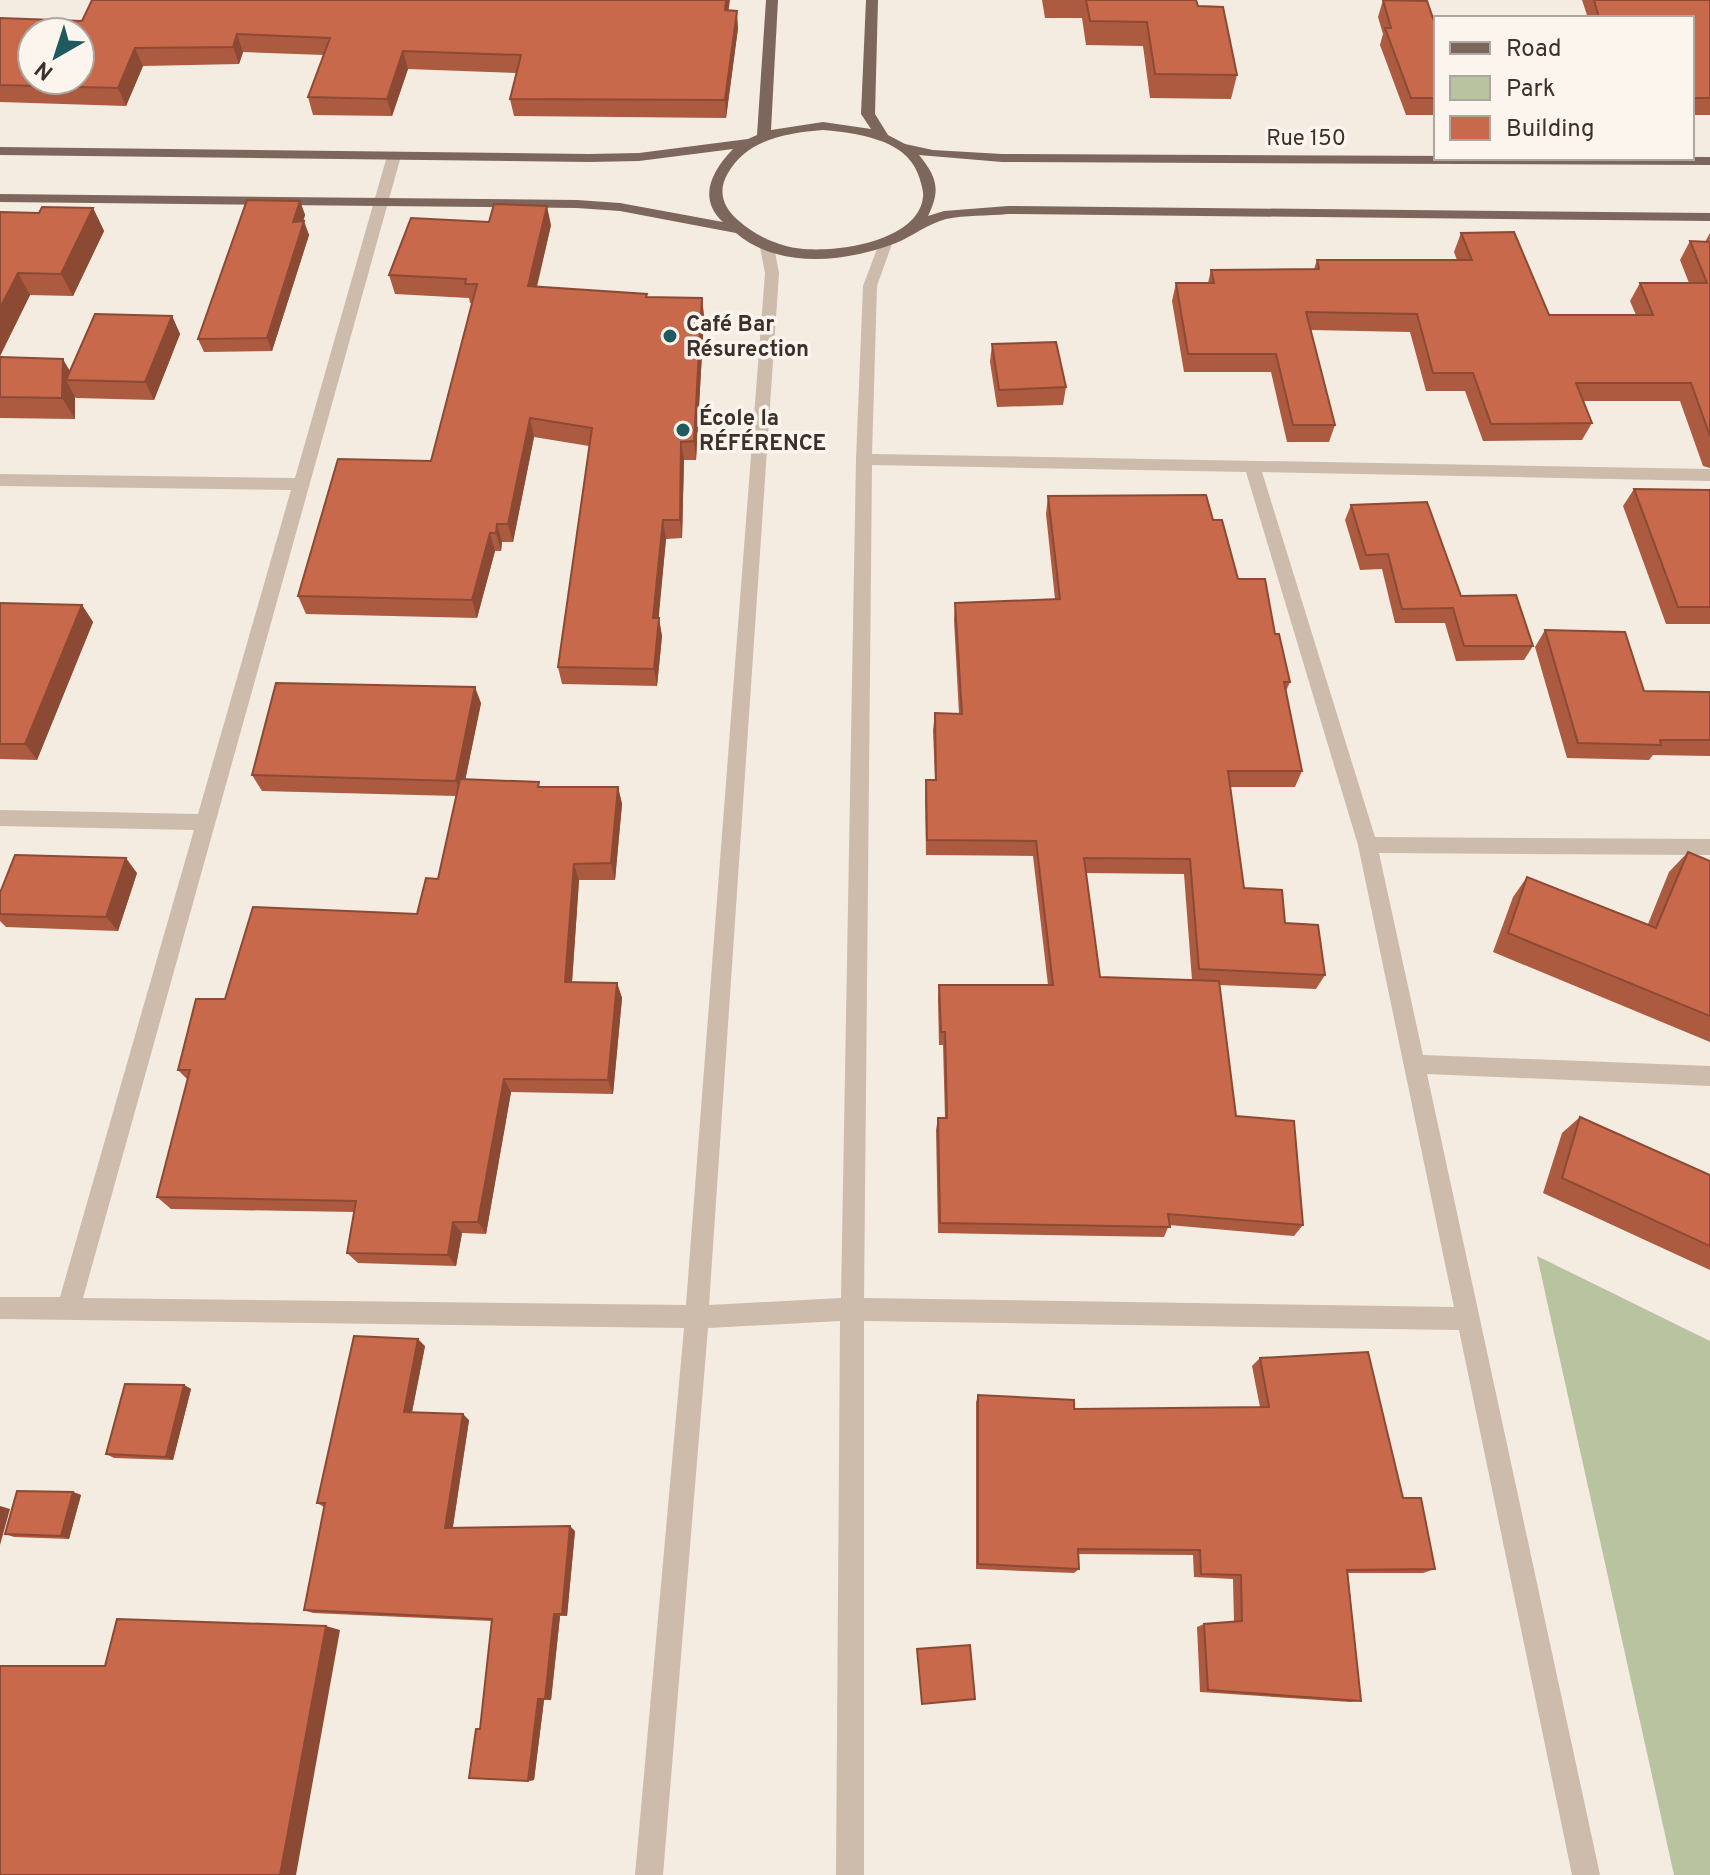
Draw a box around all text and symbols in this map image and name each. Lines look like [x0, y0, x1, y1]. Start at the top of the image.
north arrow [16, 16, 96, 96]
legend [1434, 16, 1694, 160]
text: Road [1506, 35, 1562, 65]
text: N [30, 54, 60, 85]
text: Park [1506, 75, 1556, 105]
text: Building [1506, 115, 1595, 145]
street label: Rue 150 [1266, 126, 1346, 153]
place label: Café Bar Résurection [686, 312, 809, 364]
marker: Café Bar Résurection [661, 327, 679, 345]
place label: École la RÉFÉRENCE [699, 404, 826, 458]
marker: École la RÉFÉRENCE [674, 421, 692, 439]

